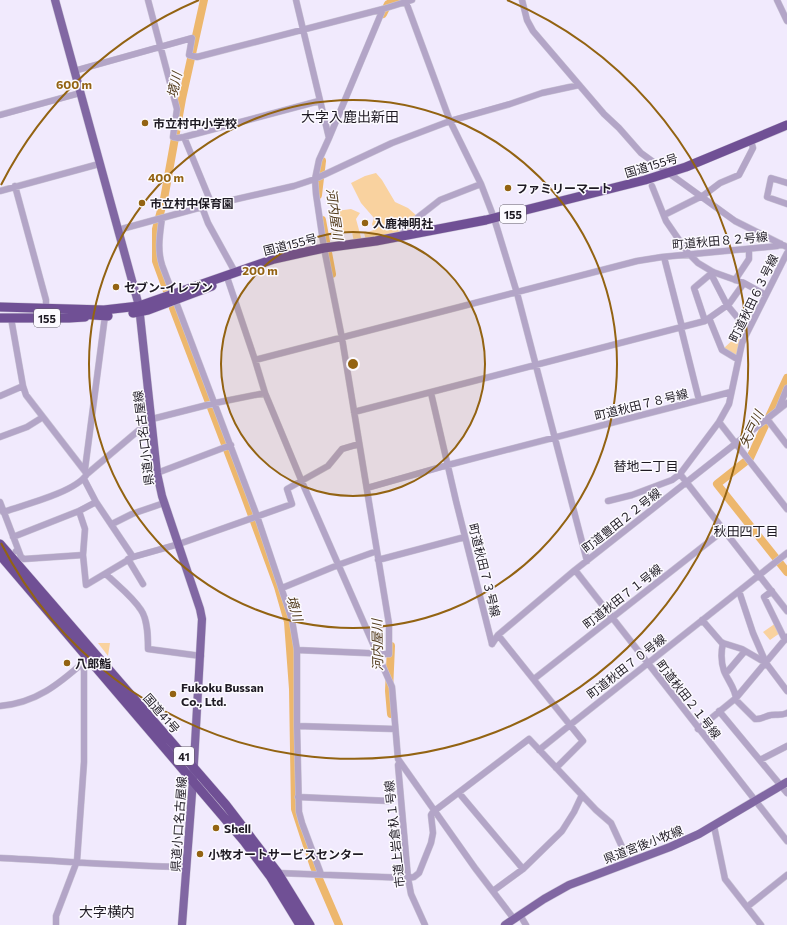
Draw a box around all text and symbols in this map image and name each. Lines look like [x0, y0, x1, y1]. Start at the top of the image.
water label: 境川 [163, 69, 185, 99]
text: 600 m [56, 77, 92, 91]
district label: 大字入鹿出新田 [301, 108, 399, 125]
place label: 市立村中小学校 [153, 116, 237, 130]
marker: 市立村中小学校 [140, 118, 150, 128]
street label: 国道155号 [623, 150, 679, 180]
text: 400 m [148, 170, 184, 184]
place label: ファミリーマート [516, 181, 612, 195]
marker: ファミリーマート [503, 183, 513, 193]
water label: 河内屋川 [323, 187, 347, 243]
place label: 市立村中保育園 [150, 196, 234, 210]
marker: 市立村中保育園 [137, 198, 147, 208]
road number: 155 [500, 205, 526, 223]
place label: 入鹿神明社 [373, 216, 433, 230]
marker: 入鹿神明社 [360, 218, 370, 228]
street label: 町道秋田８２号線 [672, 229, 768, 251]
street label: 国道155号 [262, 231, 318, 257]
street label: 町道秋田６３号線 [726, 252, 780, 344]
text: 200 m [242, 263, 278, 277]
place label: セブン-イレブン [124, 280, 213, 294]
marker: セブン-イレブン [111, 282, 121, 292]
road number: 155 [34, 309, 60, 327]
centre of rings [346, 357, 360, 371]
street label: 町道秋田７８号線 [593, 386, 689, 422]
street label: 県道小口名古屋線 [130, 389, 156, 487]
water label: 矢戸川 [736, 406, 767, 450]
district label: 替地二丁目 [613, 458, 679, 474]
street label: 町道豊田２２号線 [579, 485, 663, 555]
street label: 町道秋田７３号線 [467, 522, 503, 618]
district label: 秋田四丁目 [713, 523, 779, 539]
street label: 町道秋田７１号線 [580, 561, 664, 631]
water label: 境川 [284, 593, 307, 625]
water label: 河内屋川 [369, 617, 385, 671]
street label: 町道秋田７０号線 [584, 631, 668, 701]
place label: 八郎鮨 [75, 656, 111, 670]
street label: 町道秋田２１号線 [654, 657, 724, 741]
marker: 八郎鮨 [62, 658, 72, 668]
place label: Fukoku Bussan Co., Ltd. [181, 680, 264, 708]
marker: Fukoku Bussan Co., Ltd. [168, 689, 178, 699]
street label: 国道41号 [141, 690, 183, 736]
road number: 41 [174, 747, 194, 765]
street label: 県道小口名古屋線 [168, 776, 188, 872]
street label: 市道上岩倉杁１号線 [381, 780, 407, 888]
place label: Shell [224, 821, 251, 835]
street label: 県道宮後小牧線 [601, 822, 685, 866]
marker: Shell [211, 823, 221, 833]
place label: 小牧オートサービスセンター [208, 847, 364, 861]
marker: 小牧オートサービスセンター [195, 849, 205, 859]
district label: 大字横内 [79, 903, 135, 920]

